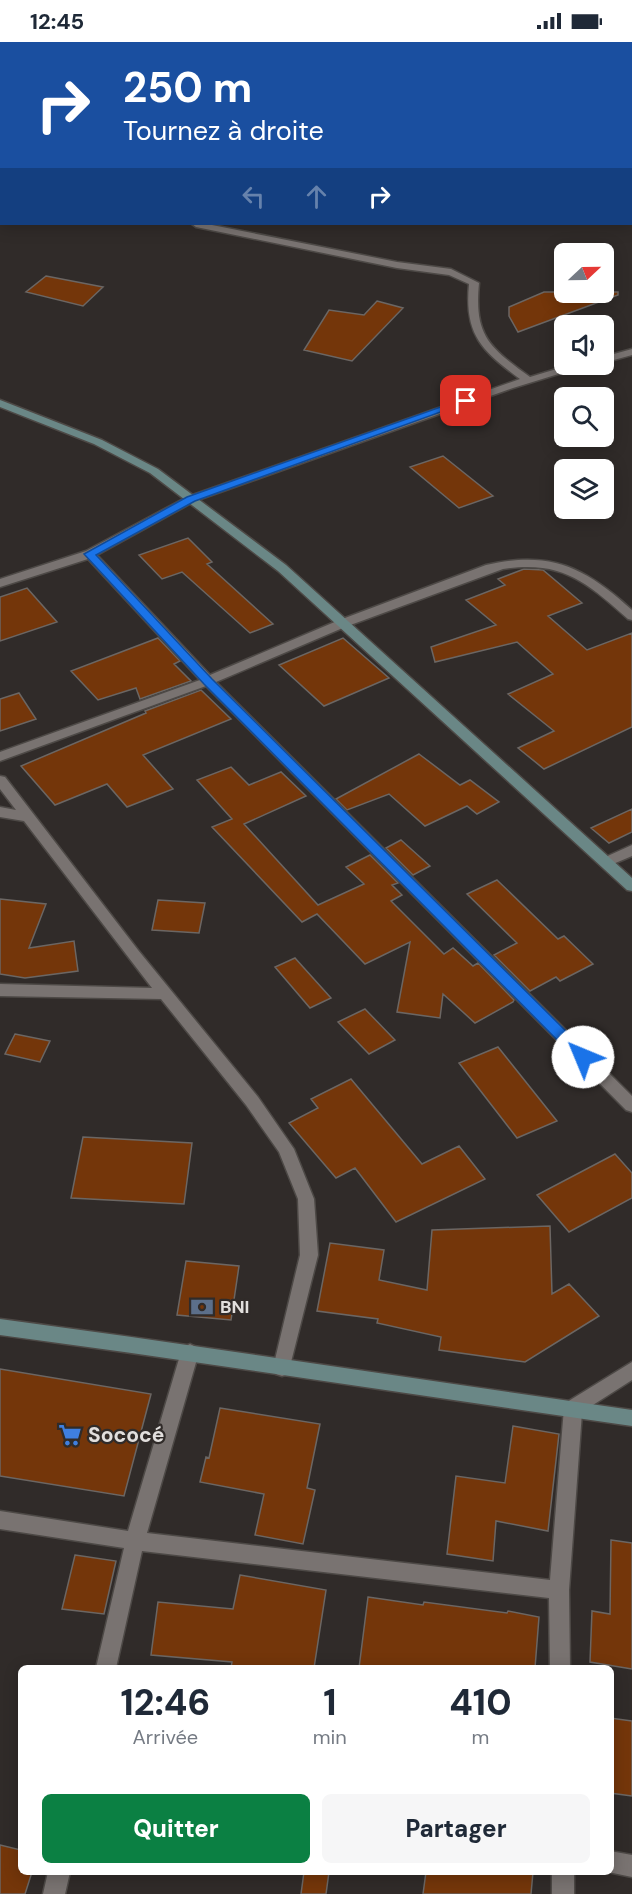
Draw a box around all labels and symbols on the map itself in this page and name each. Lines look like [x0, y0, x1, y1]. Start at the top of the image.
north arrow [554, 243, 614, 303]
pin [440, 375, 491, 426]
position arrow [551, 1025, 615, 1089]
bank icon: BNI [189, 1294, 215, 1320]
place label: BNI [220, 1295, 250, 1319]
place label: Sococé [88, 1421, 164, 1449]
supermarket icon: Sococé [57, 1422, 83, 1448]

